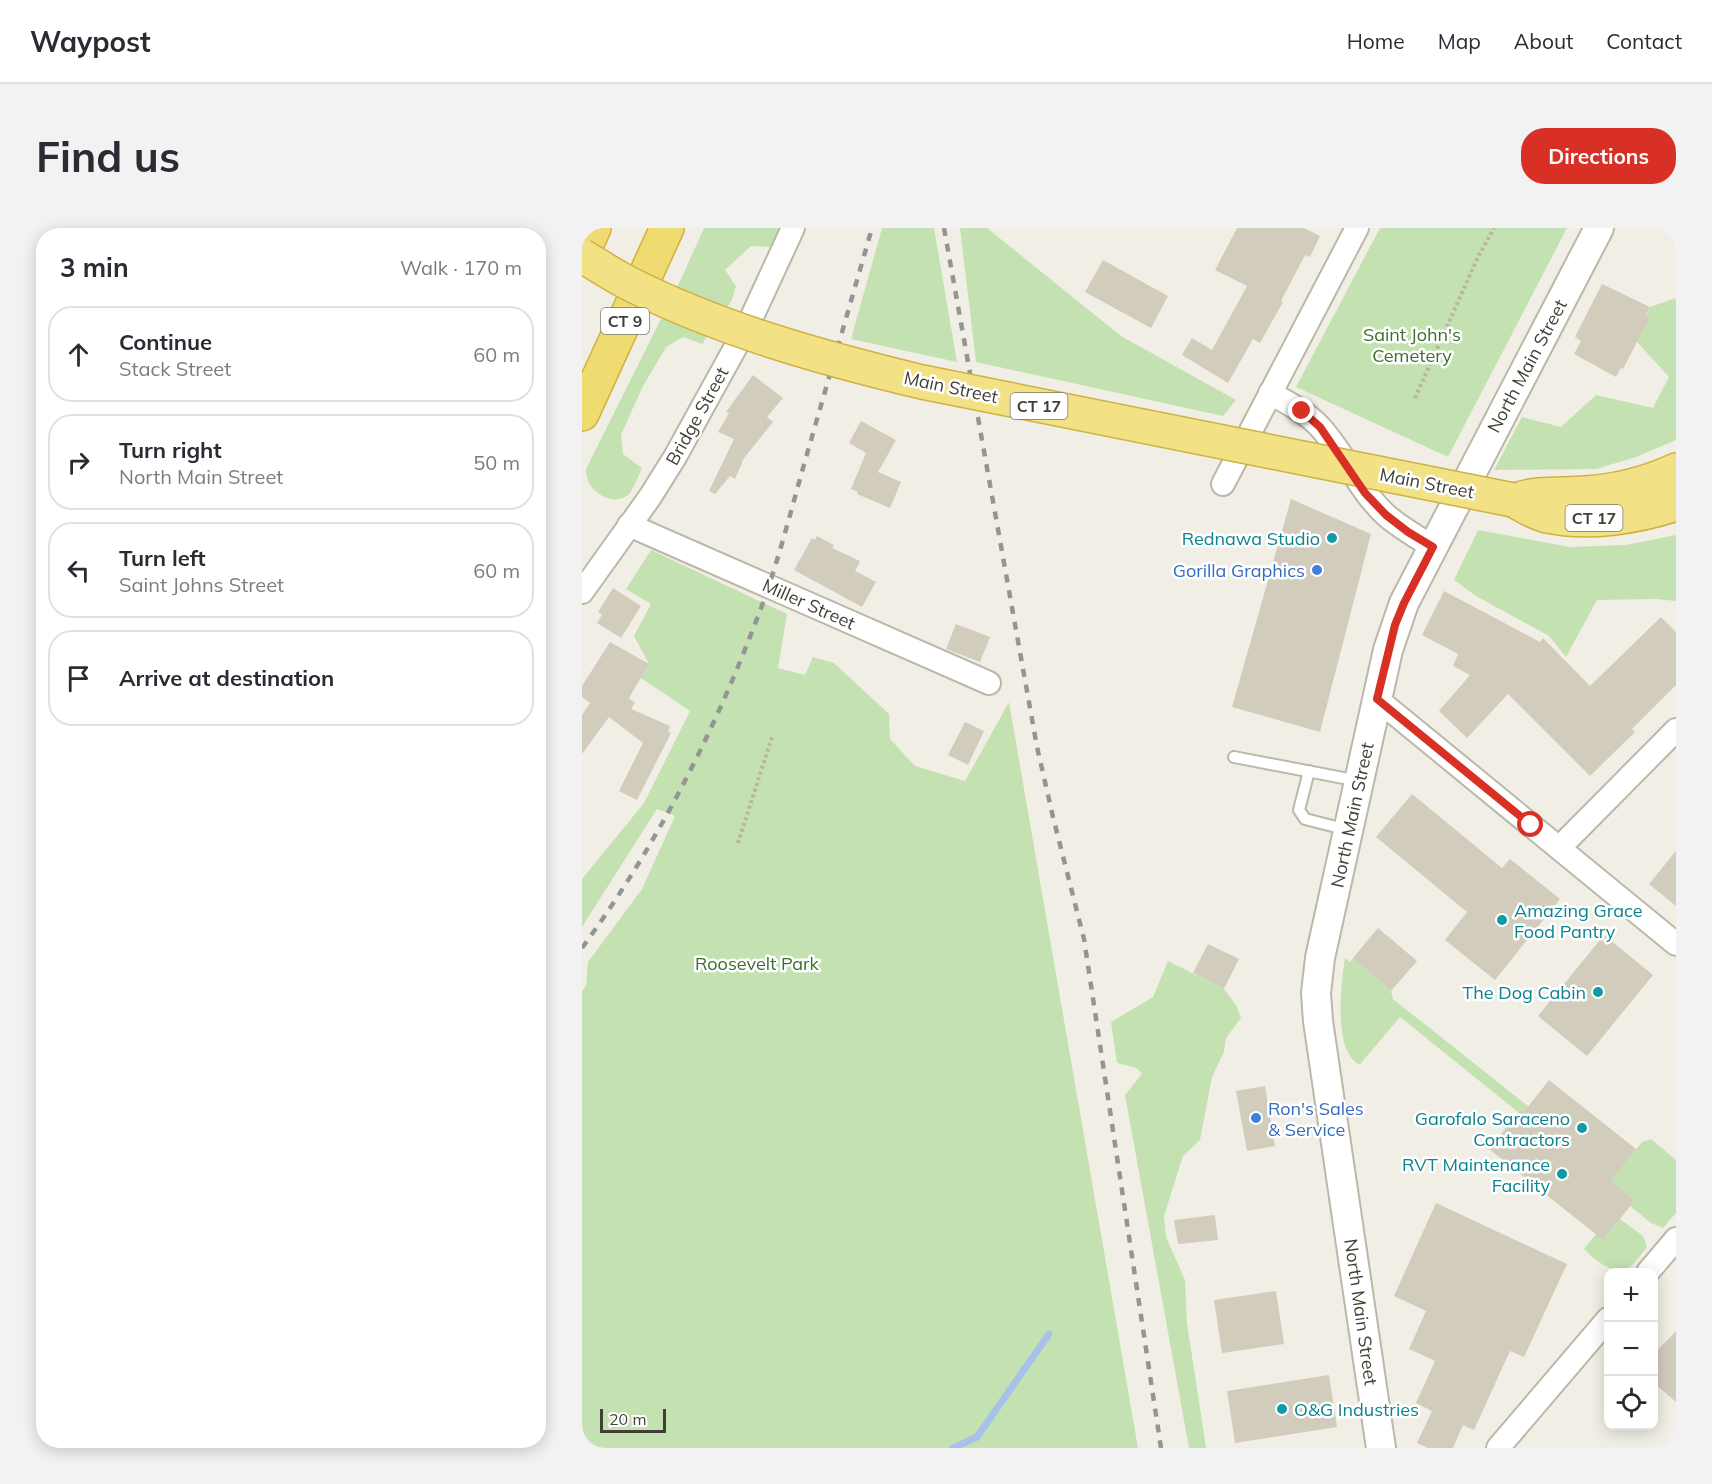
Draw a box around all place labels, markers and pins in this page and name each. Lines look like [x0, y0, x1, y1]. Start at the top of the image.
place label: Rednawa Studio [1182, 527, 1320, 550]
marker: Rednawa Studio [1325, 531, 1339, 545]
place label: Gorilla Graphics [1173, 559, 1305, 582]
marker: Gorilla Graphics [1310, 563, 1324, 577]
place label: Amazing Grace Food Pantry [1514, 899, 1642, 943]
marker: Amazing Grace Food Pantry [1495, 913, 1509, 927]
place label: The Dog Cabin [1462, 981, 1586, 1004]
marker: The Dog Cabin [1591, 985, 1605, 999]
place label: Ron's Sales & Service [1268, 1097, 1364, 1141]
place label: Garofalo Saraceno Contractors [1415, 1107, 1570, 1151]
marker: Ron's Sales & Service [1249, 1111, 1263, 1125]
marker: Garofalo Saraceno Contractors [1575, 1121, 1589, 1135]
place label: RVT Maintenance Facility [1402, 1153, 1550, 1197]
marker: RVT Maintenance Facility [1555, 1167, 1569, 1181]
place label: O&G Industries [1294, 1398, 1419, 1421]
marker: O&G Industries [1275, 1402, 1289, 1416]

